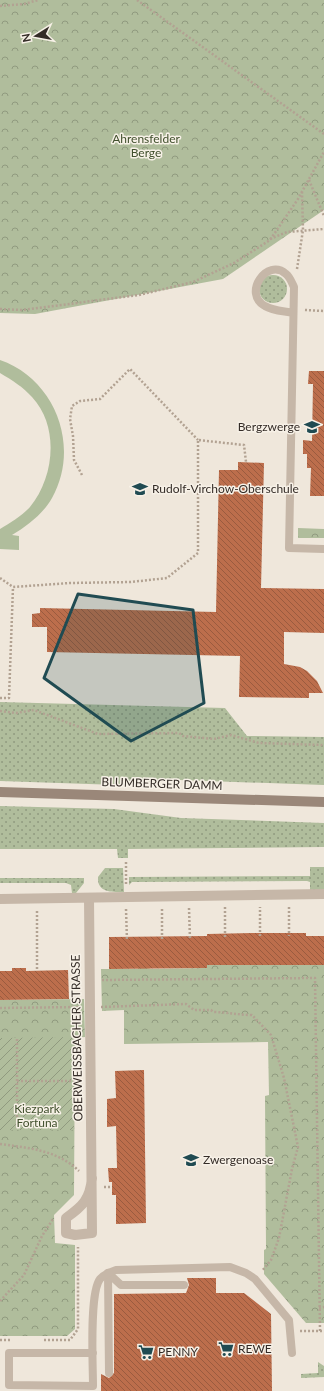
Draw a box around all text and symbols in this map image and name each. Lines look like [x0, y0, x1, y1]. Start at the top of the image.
north arrow [16, 16, 56, 56]
text: N [19, 33, 33, 43]
park label: Ahrensfelder Berge [112, 131, 181, 160]
school or university icon: Bergzwerge [303, 418, 321, 436]
place label: Bergzwerge [238, 419, 300, 434]
school or university icon: Rudolf-Virchow-Oberschule [131, 480, 149, 498]
place label: Rudolf-Virchow-Oberschule [152, 481, 299, 496]
street label: BLUMBERGER DAMM [101, 774, 223, 793]
street label: OBERWEISSBACHER STRASSE [68, 954, 85, 1122]
park label: Kiezpark Fortuna [14, 1101, 61, 1130]
school or university icon: Zwergenoase [182, 1151, 200, 1169]
place label: Zwergenoase [203, 1152, 273, 1167]
supermarket icon: REWE [217, 1340, 235, 1358]
place label: REWE [238, 1341, 272, 1356]
supermarket icon: PENNY [137, 1343, 155, 1361]
place label: PENNY [158, 1344, 198, 1359]

